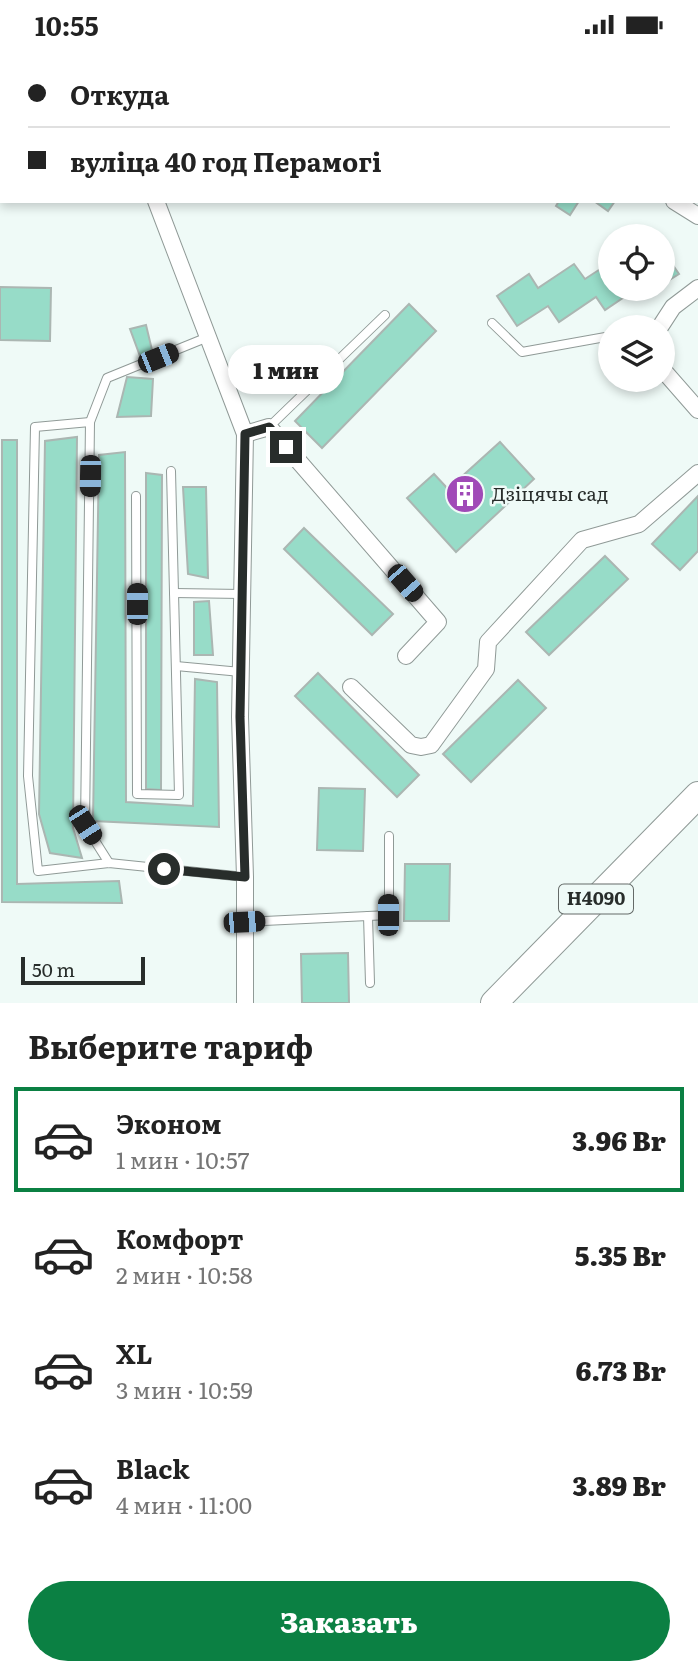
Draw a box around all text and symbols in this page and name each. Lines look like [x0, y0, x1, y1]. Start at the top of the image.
text: 10:55 [35, 5, 99, 44]
text: Откуда [70, 74, 169, 113]
text: вуліца 40 год Перамогі [70, 141, 381, 180]
map controls [598, 224, 675, 392]
button: locate [598, 224, 675, 301]
button: layers [598, 315, 675, 392]
car [135, 340, 182, 376]
callout: 1 мин [228, 345, 344, 395]
text: 1 мин [253, 352, 319, 386]
route end [270, 431, 302, 463]
car [80, 455, 101, 497]
building icon: Дзіцячы сад [444, 473, 486, 515]
place label: Дзіцячы сад [492, 479, 608, 507]
car [384, 560, 427, 606]
car [127, 583, 148, 625]
car [65, 802, 106, 848]
route start [148, 853, 180, 885]
road number: Н4090 [559, 885, 633, 913]
car [378, 894, 399, 936]
car [223, 910, 266, 934]
scale bar [21, 954, 145, 986]
text: 50 m [32, 955, 75, 983]
text: Выберите тариф [28, 1021, 313, 1069]
text: Эконом [116, 1103, 221, 1142]
icon: car [32, 1108, 95, 1171]
text: 3.96 Br [572, 1120, 666, 1159]
text: 1 мин · 10:57 [116, 1142, 249, 1176]
text: Комфорт [116, 1218, 243, 1257]
icon: car [32, 1223, 95, 1286]
text: 5.35 Br [575, 1235, 666, 1274]
text: 2 мин · 10:58 [116, 1257, 253, 1291]
text: XL [116, 1333, 153, 1372]
icon: car [32, 1338, 95, 1401]
text: 6.73 Br [576, 1350, 666, 1389]
text: 3 мин · 10:59 [116, 1372, 253, 1406]
text: Black [116, 1448, 190, 1487]
icon: car [32, 1453, 95, 1516]
text: 3.89 Br [572, 1465, 666, 1504]
text: 4 мин · 11:00 [116, 1487, 252, 1521]
button: Заказать [28, 1581, 670, 1661]

